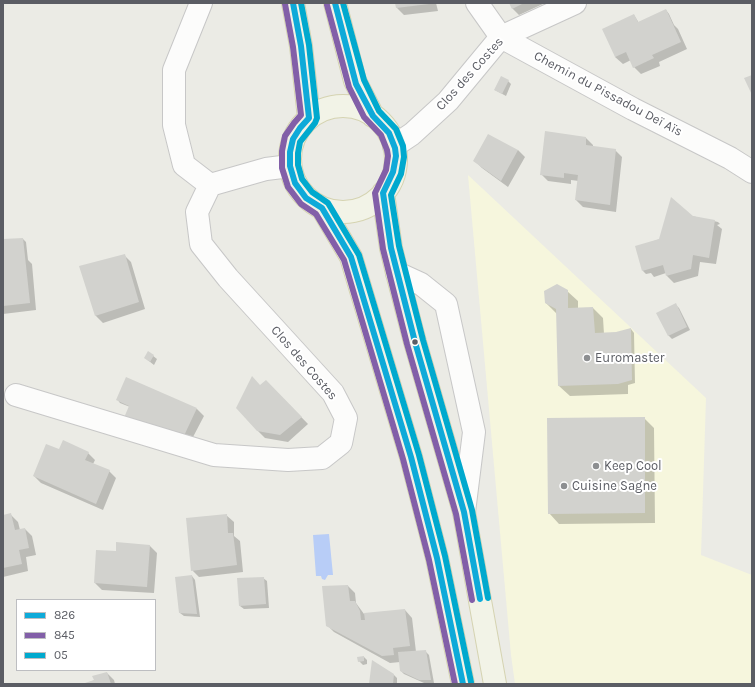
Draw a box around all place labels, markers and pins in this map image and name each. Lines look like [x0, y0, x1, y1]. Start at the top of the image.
unlabelled marker [410, 337, 420, 347]
place label: Euromaster [595, 350, 664, 366]
marker: Euromaster [582, 353, 592, 363]
place label: Keep Cool [604, 458, 662, 474]
marker: Keep Cool [591, 461, 601, 471]
place label: Cuisine Sagne [572, 478, 657, 494]
marker: Cuisine Sagne [559, 481, 569, 491]

